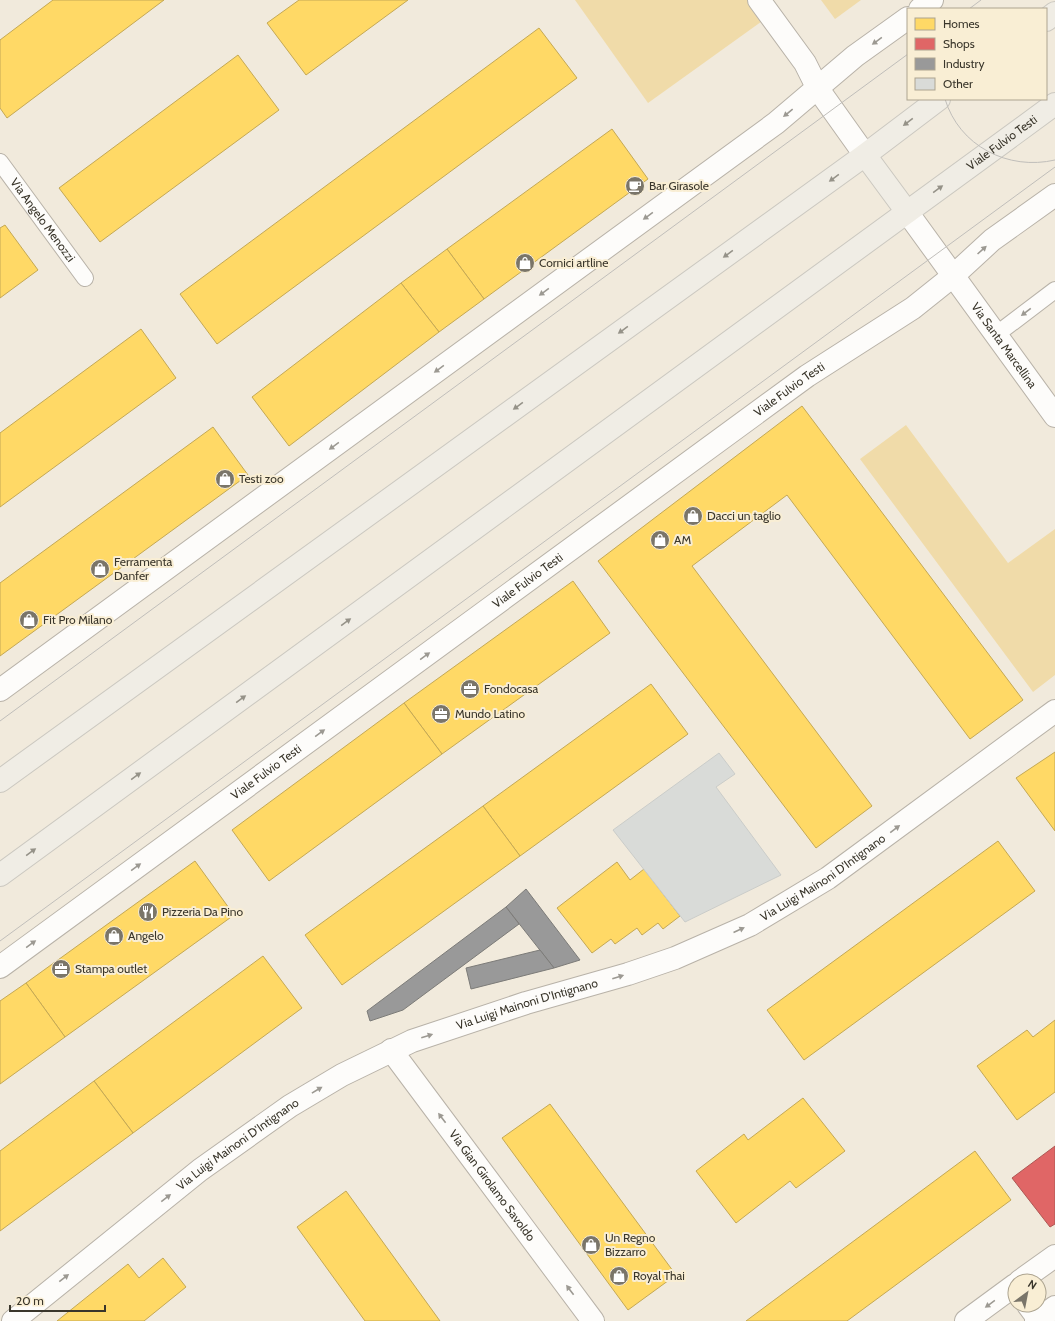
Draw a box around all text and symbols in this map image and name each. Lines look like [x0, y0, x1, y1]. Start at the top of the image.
legend [907, 8, 1047, 100]
text: Homes [943, 16, 980, 31]
one-way arrow [871, 36, 882, 45]
text: Shops [943, 36, 975, 51]
text: Industry [943, 56, 984, 71]
text: Other [943, 76, 973, 91]
one-way arrow [782, 109, 793, 118]
street label: Viale Fulvio Testi [963, 112, 1040, 173]
one-way arrow [903, 118, 913, 126]
one-way arrow [828, 174, 839, 182]
street label: Via Angelo Menozzi [7, 175, 79, 265]
cafe icon: Bar Girasole [624, 175, 646, 197]
place label: Bar Girasole [649, 178, 709, 193]
one-way arrow [933, 185, 944, 193]
one-way arrow [643, 211, 654, 220]
one-way arrow [977, 245, 987, 254]
one-way arrow [723, 250, 734, 258]
shop icon: Cornici artline [514, 252, 536, 274]
place label: Cornici artline [539, 255, 608, 270]
one-way arrow [538, 288, 549, 296]
street label: Via Santa Marcellina [968, 300, 1040, 391]
one-way arrow [1020, 308, 1031, 316]
one-way arrow [618, 326, 628, 334]
street label: Viale Fulvio Testi [751, 359, 827, 420]
one-way arrow [433, 365, 444, 373]
one-way arrow [512, 402, 523, 410]
one-way arrow [328, 442, 339, 450]
shop icon: Testi zoo [214, 468, 236, 490]
place label: Testi zoo [239, 471, 284, 486]
shop icon: Dacci un taglio [682, 505, 704, 527]
place label: Dacci un taglio [707, 508, 781, 523]
shop icon: AM [649, 529, 671, 551]
place label: AM [674, 532, 691, 547]
street label: Viale Fulvio Testi [489, 549, 566, 611]
place label: Ferramenta Danfer [114, 554, 172, 583]
shop icon: Ferramenta Danfer [89, 558, 111, 580]
shop icon: Fit Pro Milano [18, 609, 40, 631]
place label: Fit Pro Milano [43, 612, 113, 627]
one-way arrow [341, 618, 352, 626]
one-way arrow [420, 652, 431, 660]
office icon: Fondocasa [459, 678, 481, 700]
place label: Fondocasa [484, 681, 538, 696]
one-way arrow [236, 695, 247, 703]
office icon: Mundo Latino [430, 703, 452, 725]
place label: Mundo Latino [455, 706, 526, 721]
one-way arrow [315, 728, 326, 737]
street label: Viale Fulvio Testi [228, 741, 304, 802]
one-way arrow [131, 771, 142, 780]
one-way arrow [890, 825, 901, 833]
street label: Via Luigi Mainoni D'Intignano [757, 830, 889, 924]
one-way arrow [26, 848, 37, 857]
one-way arrow [131, 863, 142, 871]
restaurant icon: Pizzeria Da Pino [137, 901, 159, 923]
place label: Pizzeria Da Pino [162, 904, 244, 919]
shop icon: Angelo [103, 925, 125, 947]
one-way arrow [734, 927, 745, 933]
place label: Angelo [128, 928, 164, 943]
one-way arrow [26, 940, 37, 948]
office icon: Stampa outlet [50, 958, 72, 980]
place label: Stampa outlet [75, 961, 147, 976]
one-way arrow [613, 974, 625, 980]
street label: Via Luigi Mainoni D'Intignano [454, 975, 600, 1033]
one-way arrow [422, 1033, 434, 1039]
one-way arrow [311, 1086, 323, 1093]
street label: Via Luigi Mainoni D'Intignano [173, 1094, 301, 1193]
one-way arrow [438, 1113, 446, 1124]
street label: Via Gian Girolamo Savoldo [446, 1127, 539, 1244]
one-way arrow [161, 1193, 172, 1202]
place label: Un Regno Bizzarro [605, 1230, 656, 1259]
shop icon: Un Regno Bizzarro [580, 1234, 602, 1256]
shop icon: Royal Thai [608, 1265, 630, 1287]
place label: Royal Thai [633, 1268, 685, 1283]
north arrow [1007, 1273, 1047, 1313]
one-way arrow [59, 1274, 70, 1283]
text: N [1025, 1277, 1039, 1293]
one-way arrow [565, 1284, 574, 1295]
scale bar [10, 1287, 105, 1313]
text: 20 m [16, 1293, 44, 1308]
one-way arrow [984, 1299, 995, 1308]

